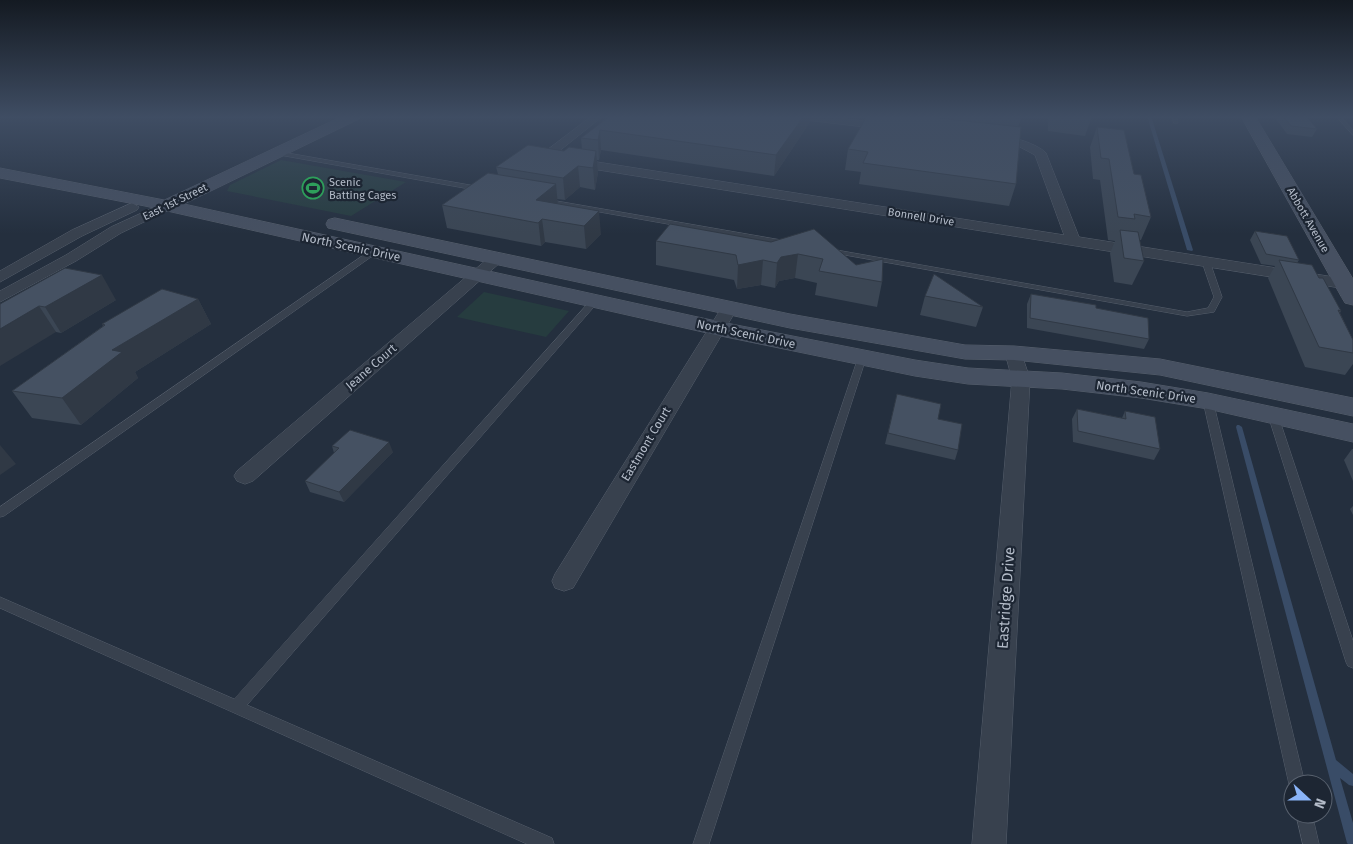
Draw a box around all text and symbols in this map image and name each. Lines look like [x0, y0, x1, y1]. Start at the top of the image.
sports icon: Scenic Batting Cages [301, 176, 325, 200]
place label: Scenic Batting Cages [329, 176, 396, 202]
street label: East 1st Street [141, 181, 209, 223]
street label: Abbott Avenue [1284, 185, 1332, 255]
street label: Bonnell Drive [887, 205, 955, 229]
street label: North Scenic Drive [300, 230, 402, 264]
street label: North Scenic Drive [695, 317, 797, 351]
street label: Jeane Court [343, 341, 400, 393]
street label: North Scenic Drive [1095, 378, 1197, 406]
street label: Eastmont Court [618, 404, 674, 484]
street label: Eastridge Drive [993, 546, 1019, 650]
north arrow [1283, 774, 1333, 824]
text: N [1310, 796, 1329, 811]

